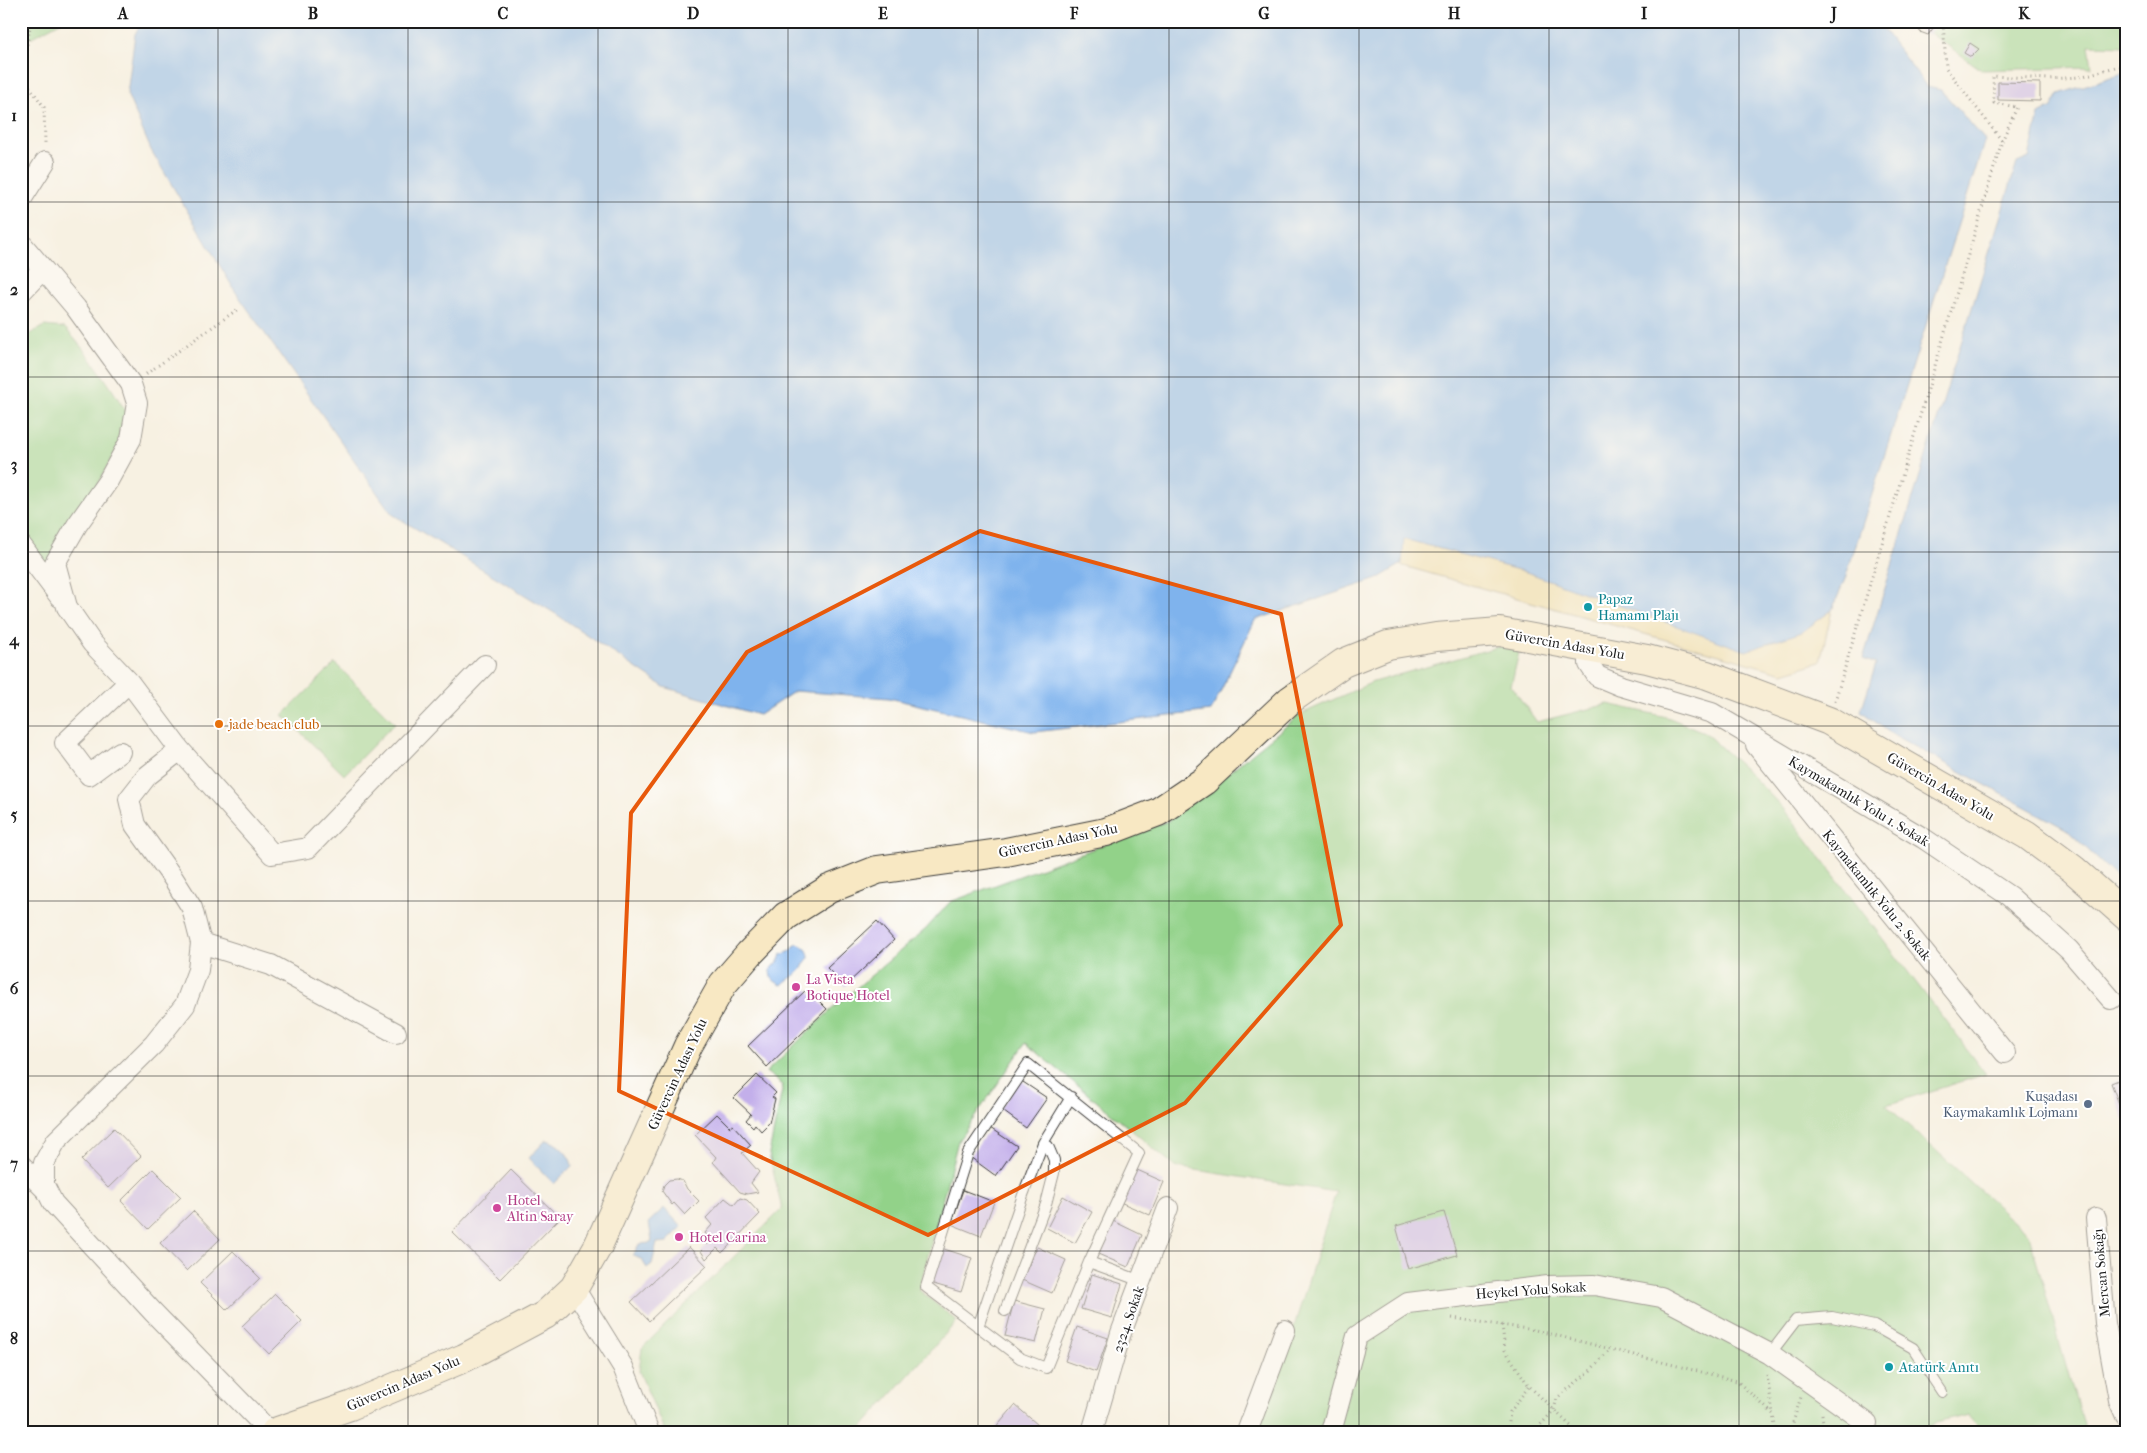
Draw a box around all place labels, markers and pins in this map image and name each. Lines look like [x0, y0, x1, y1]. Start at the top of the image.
place label: Papaz Hamamı Plajı [1598, 591, 1679, 624]
marker: Papaz Hamamı Plajı [1582, 601, 1594, 613]
place label: jade beach club [227, 716, 319, 733]
marker: jade beach club [213, 718, 225, 730]
place label: La Vista Botique Hotel [806, 971, 890, 1004]
marker: La Vista Botique Hotel [790, 981, 802, 993]
place label: Kuşadası Kaymakamlık Lojmanı [1943, 1088, 2078, 1121]
marker: Kuşadası Kaymakamlık Lojmanı [2082, 1098, 2094, 1110]
place label: Hotel Altin Saray [506, 1192, 574, 1225]
marker: Hotel Altin Saray [491, 1202, 503, 1214]
place label: Hotel Carina [689, 1229, 767, 1246]
marker: Hotel Carina [673, 1231, 685, 1243]
place label: Atatürk Anıtı [1898, 1359, 1979, 1376]
marker: Atatürk Anıtı [1883, 1361, 1895, 1373]

